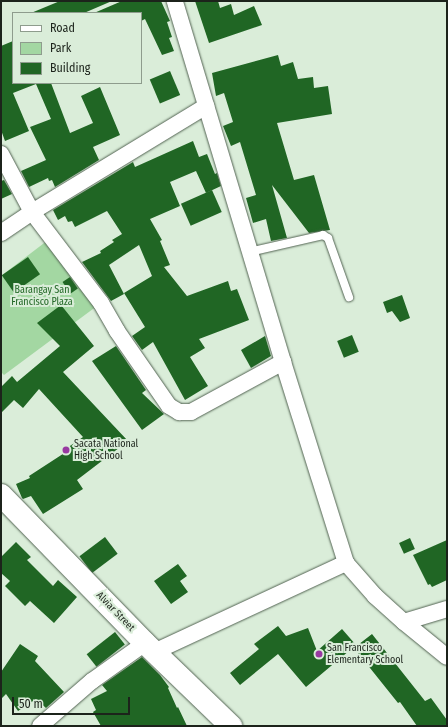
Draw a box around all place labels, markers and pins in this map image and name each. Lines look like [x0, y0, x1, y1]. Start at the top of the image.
place label: Sacata National High School [74, 438, 138, 462]
marker: Sacata National High School [61, 445, 71, 455]
place label: San Francisco Elementary School [327, 642, 403, 666]
marker: San Francisco Elementary School [314, 649, 324, 659]

